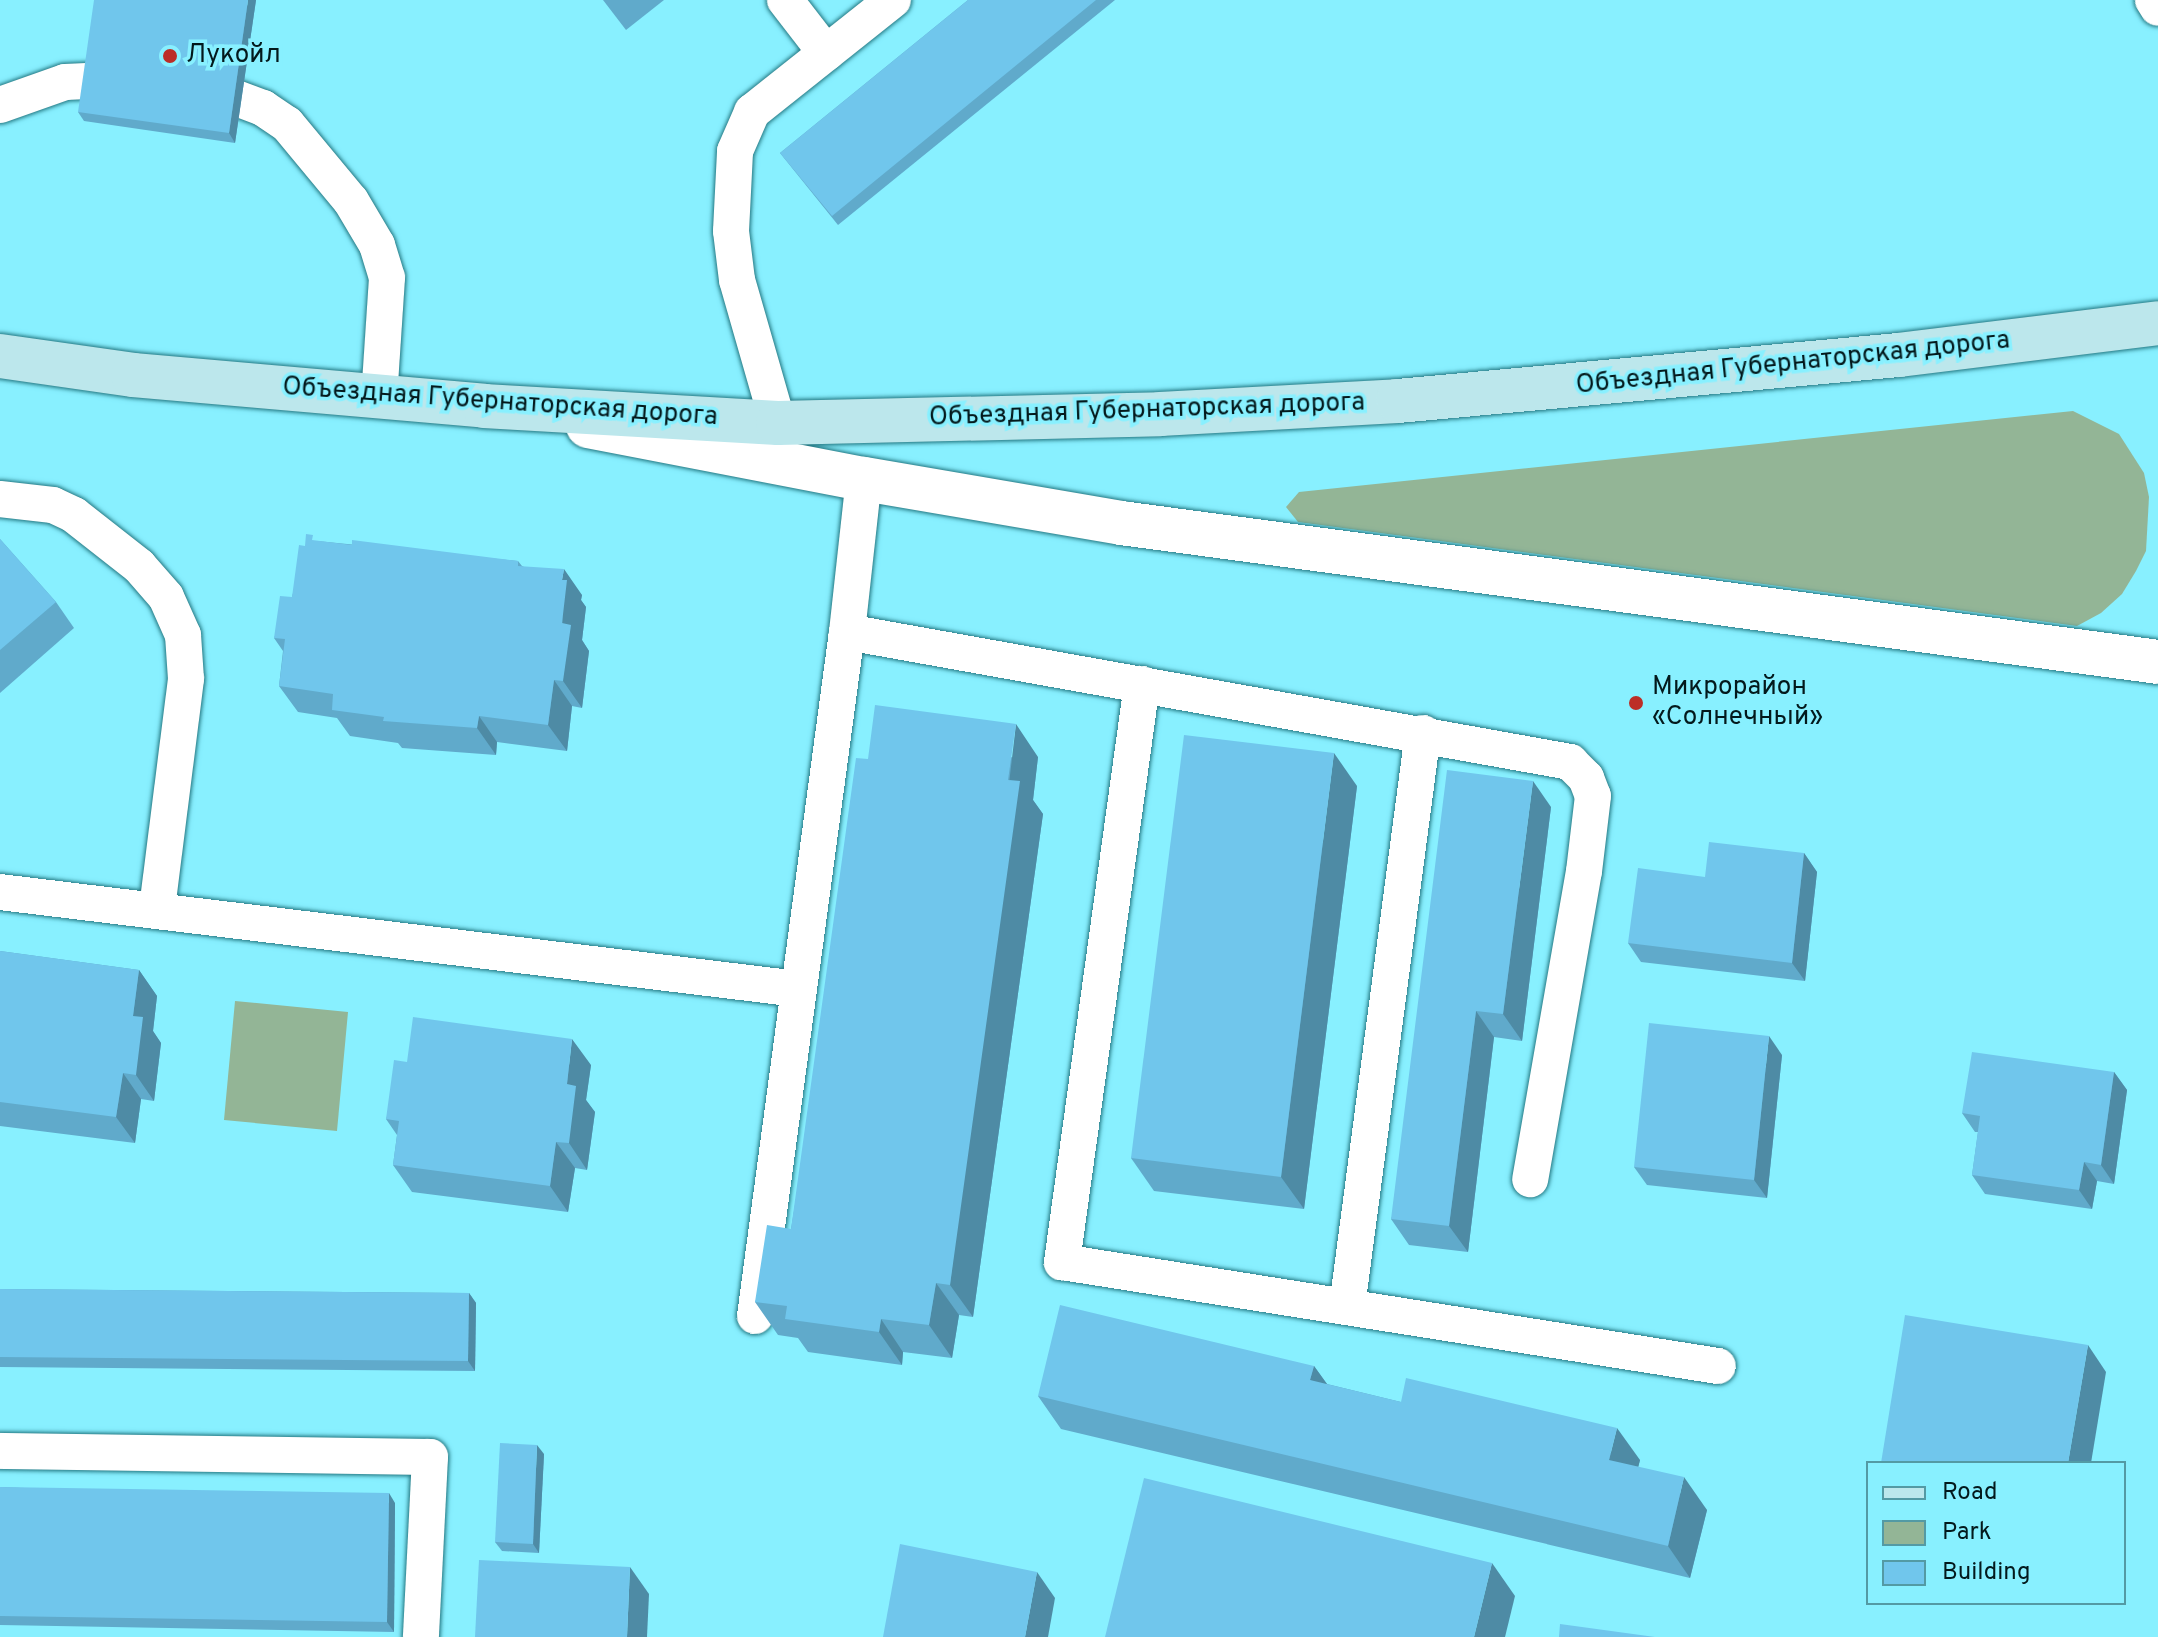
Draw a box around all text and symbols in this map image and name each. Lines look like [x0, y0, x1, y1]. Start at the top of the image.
place label: Лукойл [186, 40, 281, 72]
marker: Лукойл [161, 47, 179, 65]
street label: Объездная Губернаторская дорога [1574, 326, 2012, 402]
street label: Объездная Губернаторская дорога [281, 372, 719, 434]
street label: Объездная Губернаторская дорога [929, 388, 1365, 434]
place label: Микрорайон «Солнечный» [1652, 672, 1823, 734]
marker: Микрорайон «Солнечный» [1627, 694, 1645, 712]
legend [1866, 1461, 2126, 1605]
text: Road [1942, 1478, 1998, 1508]
text: Park [1942, 1518, 1992, 1548]
text: Building [1942, 1558, 2031, 1588]

